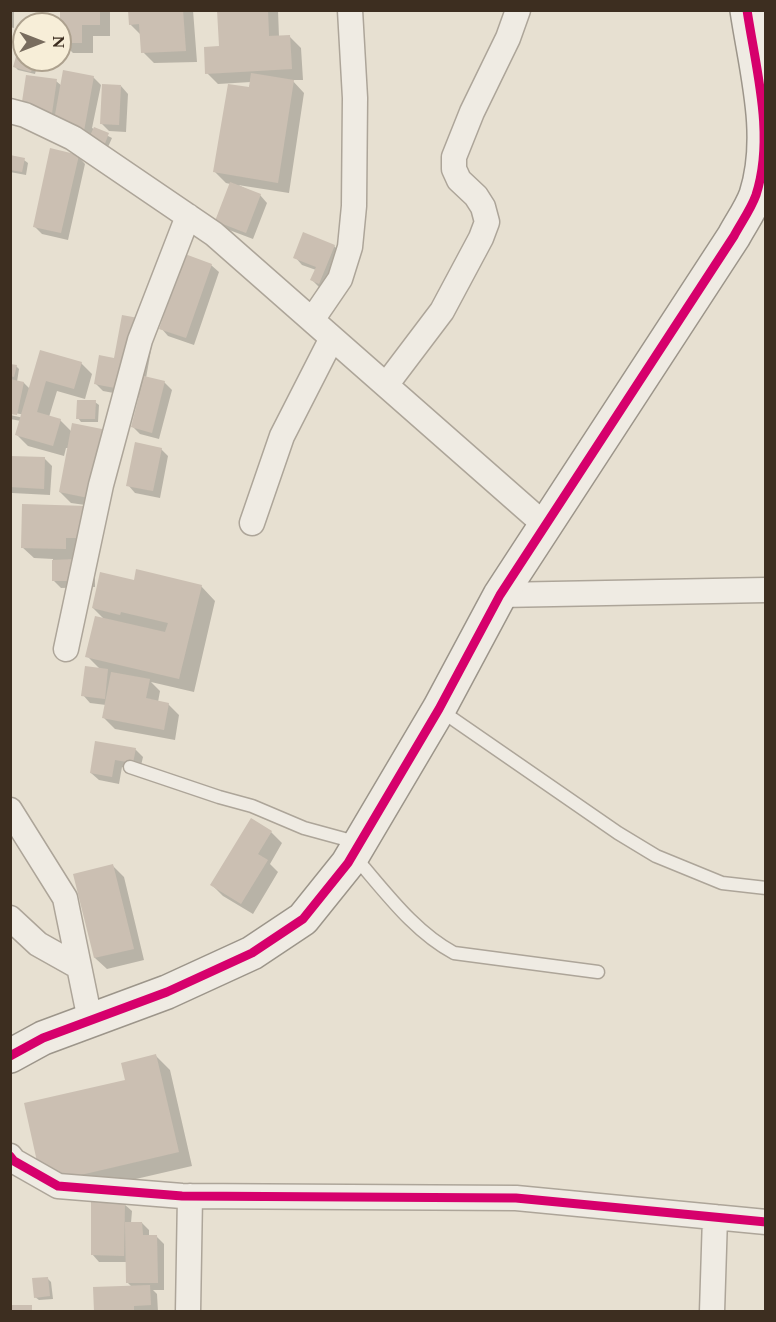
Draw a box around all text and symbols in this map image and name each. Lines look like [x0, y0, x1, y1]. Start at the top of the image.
north arrow [12, 12, 72, 72]
text: N [46, 35, 70, 49]

